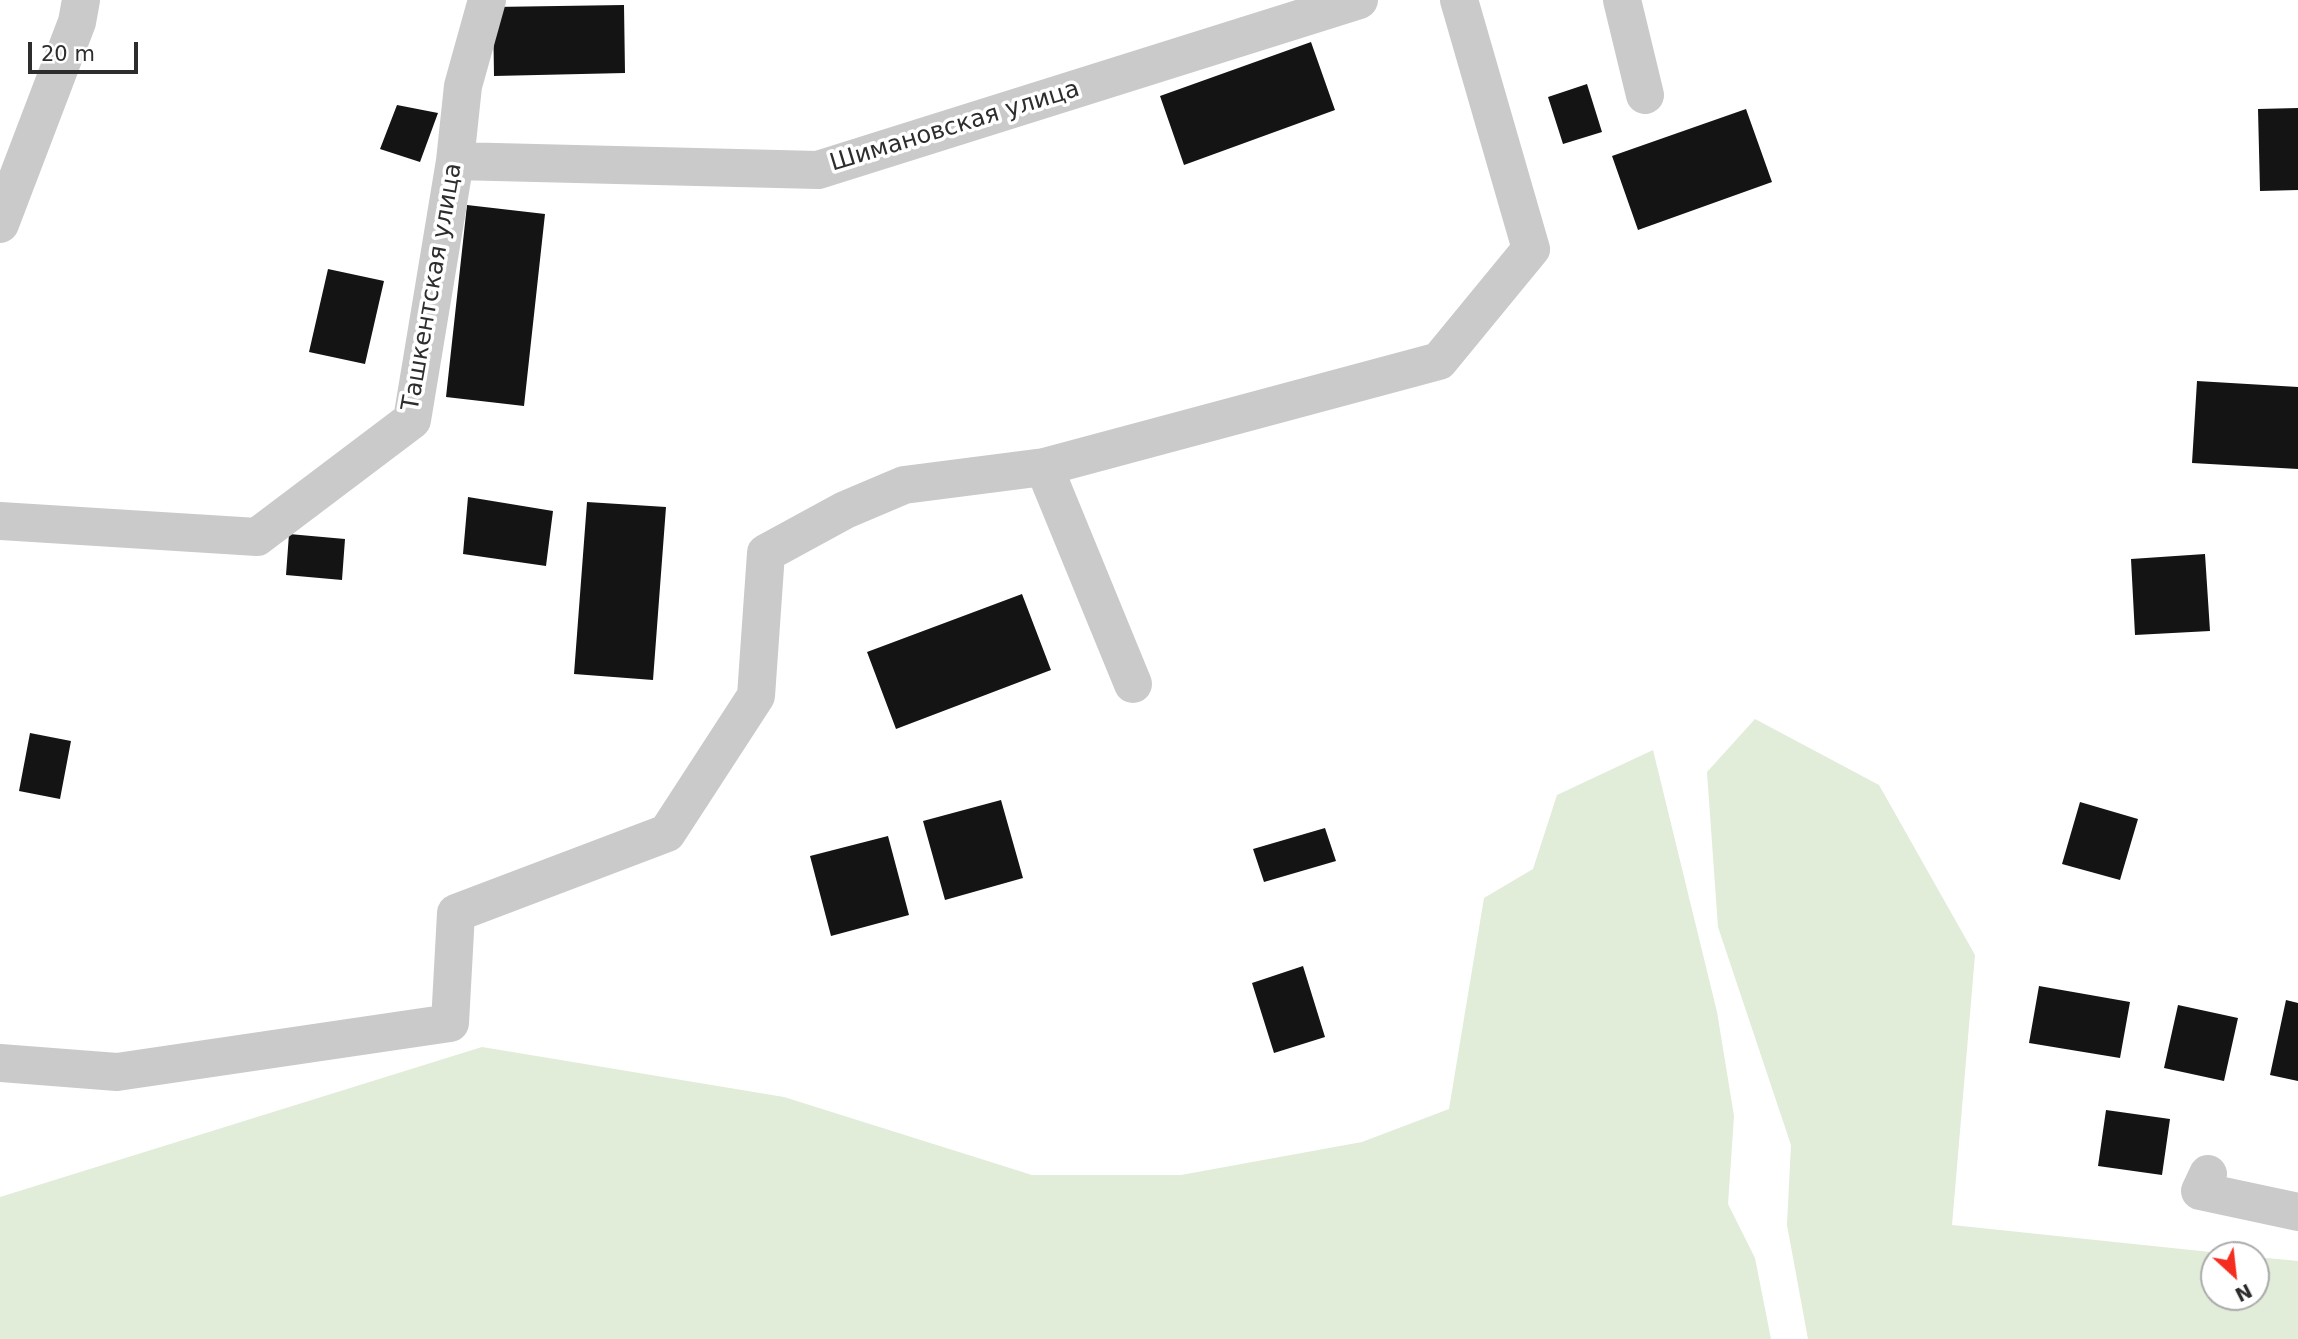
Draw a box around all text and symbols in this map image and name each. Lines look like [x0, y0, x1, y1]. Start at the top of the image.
scale bar [32, 28, 142, 72]
text: 20 m [41, 42, 95, 66]
street label: Шимановская улица [827, 75, 1083, 179]
street label: Ташкентская улица [397, 161, 469, 413]
north arrow [2200, 1241, 2270, 1311]
text: N [2232, 1280, 2256, 1306]

